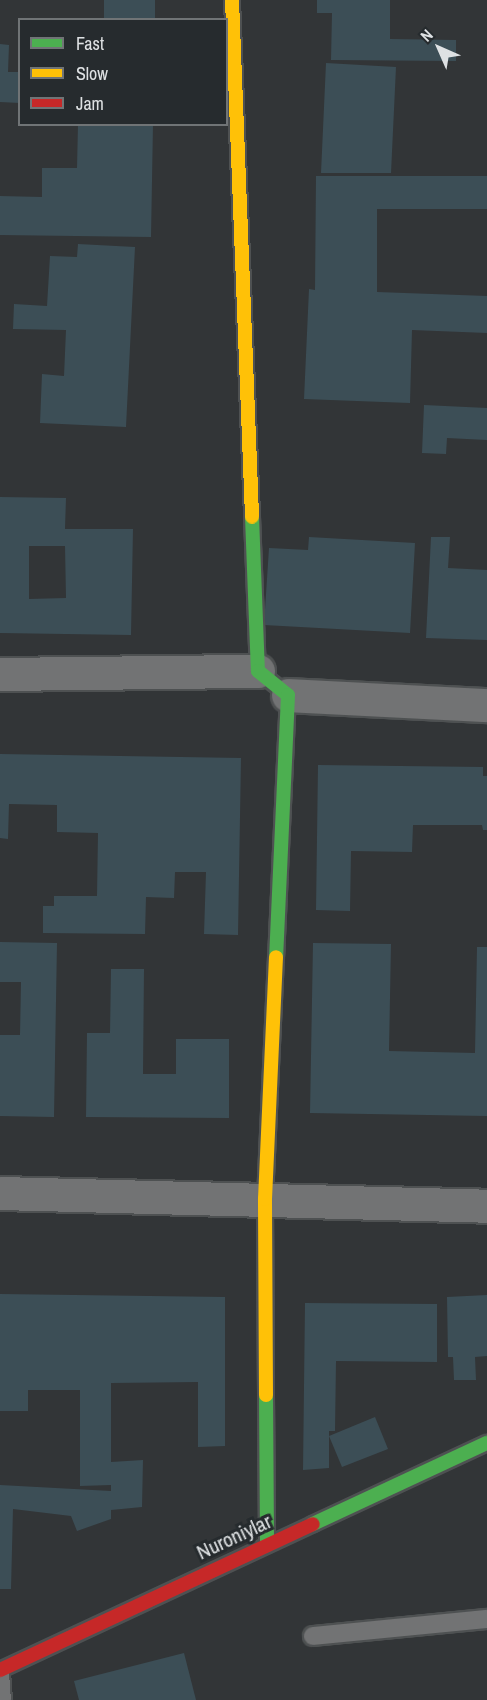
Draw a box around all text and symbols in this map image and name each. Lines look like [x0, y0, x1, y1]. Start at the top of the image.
legend [18, 18, 228, 126]
north arrow [409, 18, 469, 78]
text: N [415, 24, 437, 46]
text: Fast [76, 31, 104, 56]
text: Slow [76, 61, 108, 86]
text: Jam [76, 91, 104, 116]
street label: Nuroniylar [193, 1509, 275, 1565]

